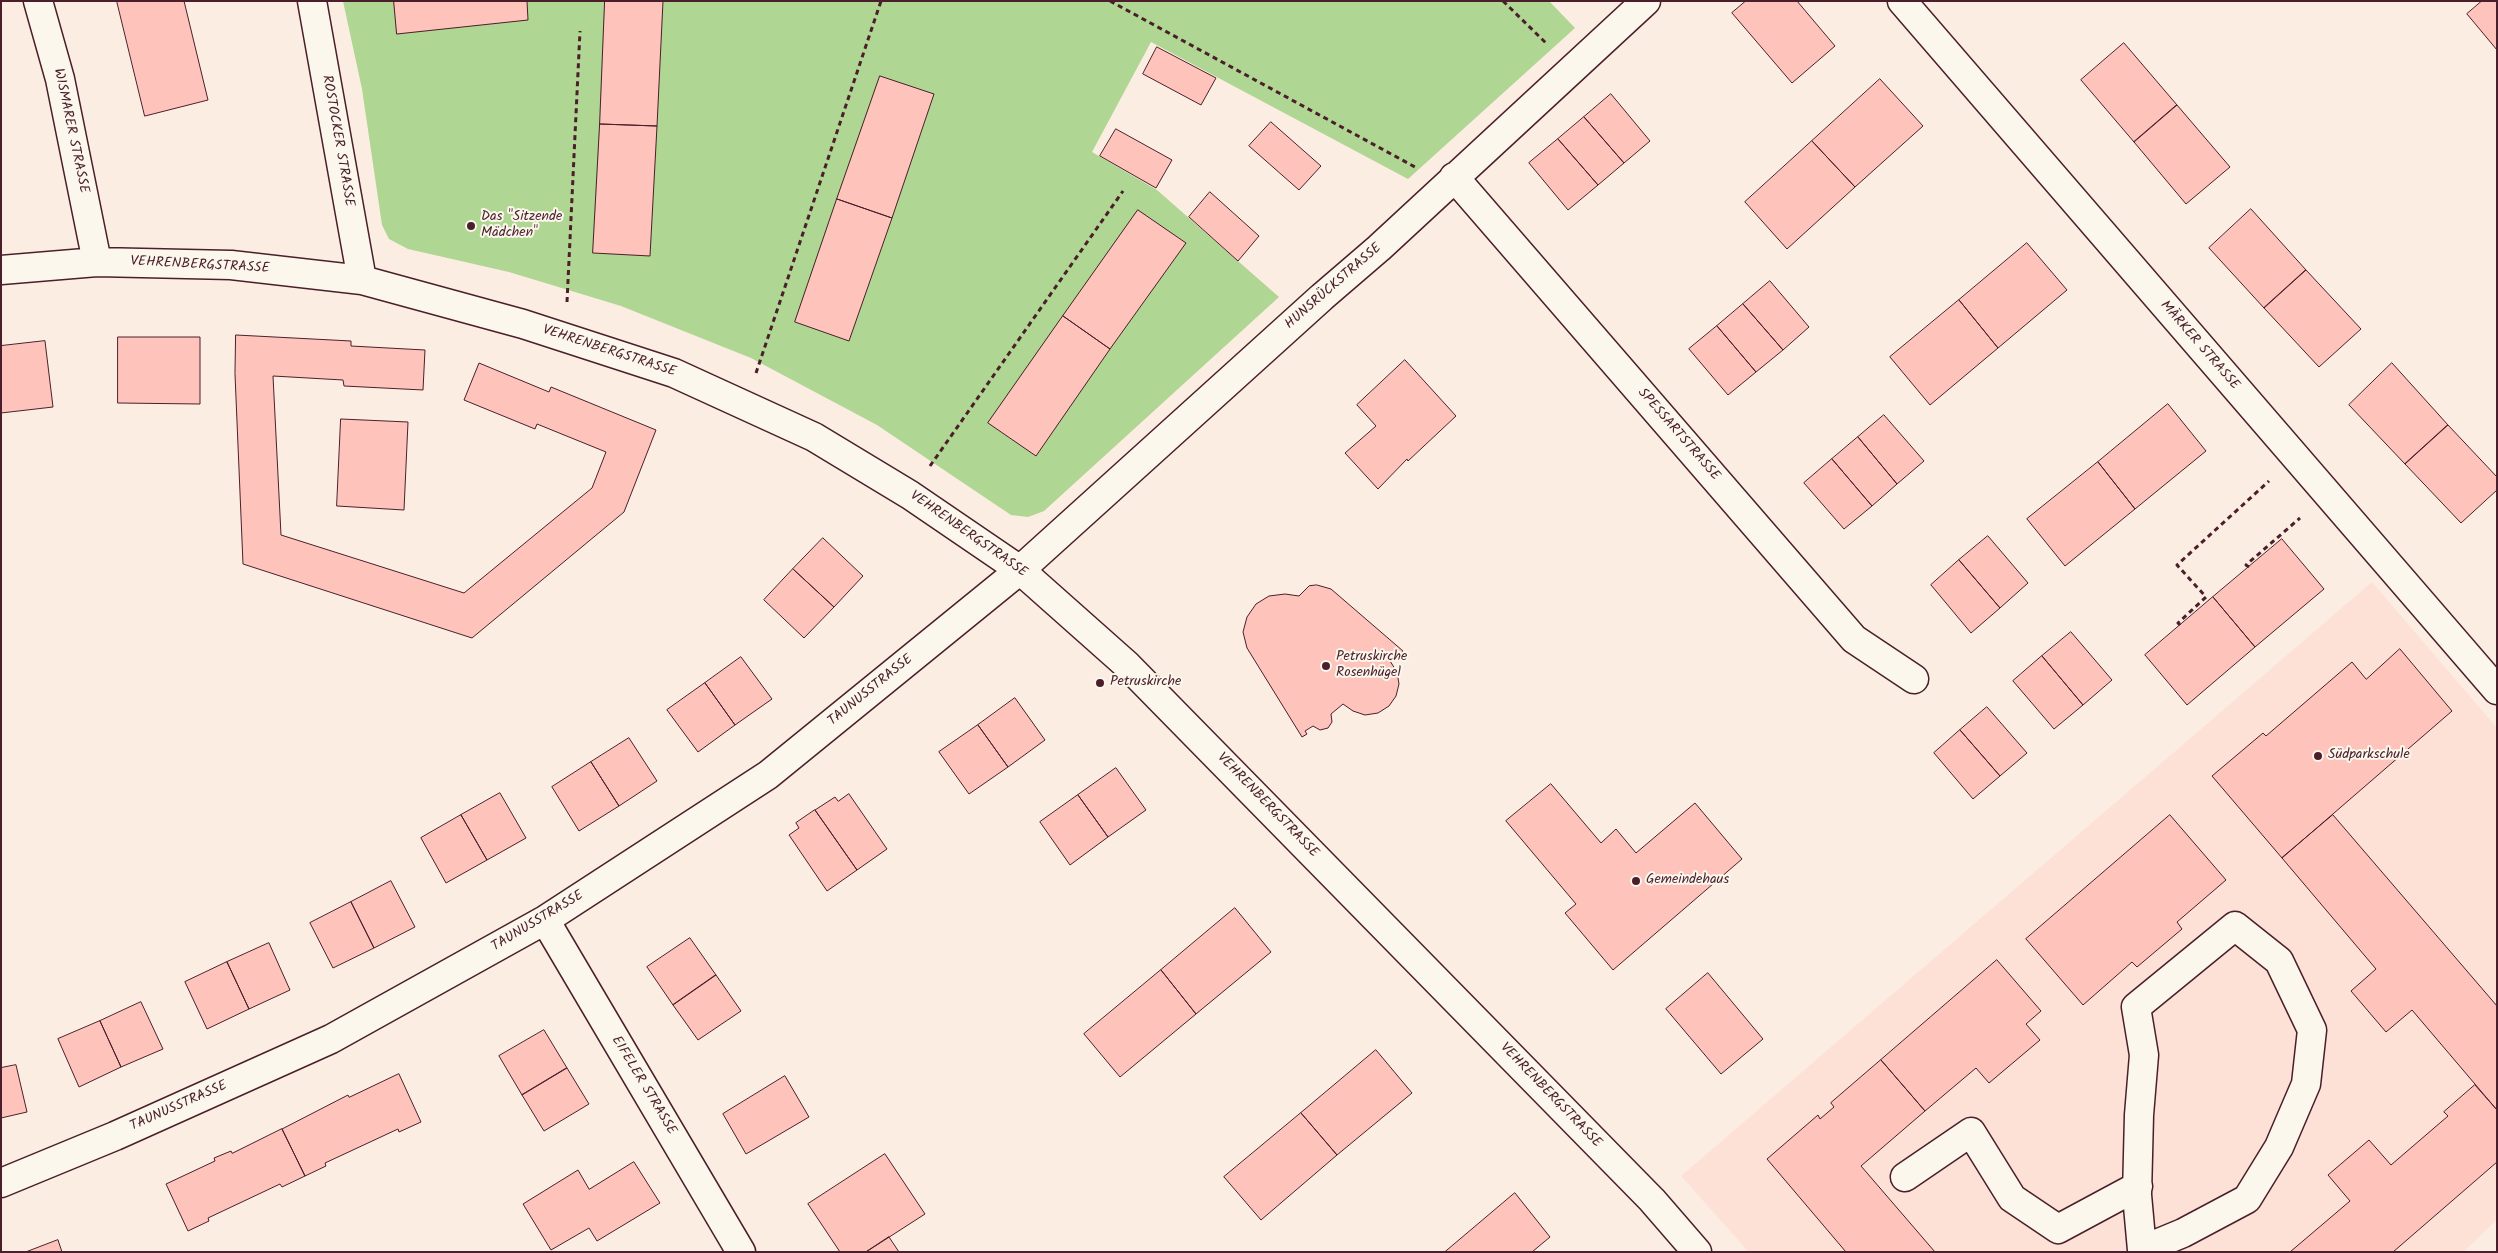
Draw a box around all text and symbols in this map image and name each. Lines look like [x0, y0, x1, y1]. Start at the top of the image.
street label: WISMARER STRASSE [49, 67, 91, 195]
street label: ROSTOCKER STRASSE [317, 74, 357, 208]
place label: Das "Sitzende Mädchen" [481, 210, 562, 242]
marker: Das "Sitzende Mädchen" [465, 220, 477, 232]
street label: HUNSRÜCKSTRASSE [1282, 240, 1386, 334]
street label: VEHRENBERGSTRASSE [130, 254, 270, 278]
street label: MÄRKER STRASSE [2156, 298, 2242, 394]
street label: VEHRENBERGSTRASSE [540, 322, 678, 382]
street label: SPESSARTSTRASSE [1633, 385, 1723, 485]
street label: VEHRENBERGSTRASSE [906, 488, 1030, 582]
place label: Petruskirche Rosenhügel [1336, 650, 1407, 682]
street label: TAUNUSSTRASSE [825, 652, 917, 730]
marker: Petruskirche Rosenhügel [1320, 660, 1332, 672]
place label: Petruskirche [1110, 675, 1181, 691]
marker: Petruskirche [1094, 677, 1106, 689]
place label: Südparkschule [2328, 748, 2410, 764]
street label: VEHRENBERGSTRASSE [1213, 750, 1321, 862]
marker: Südparkschule [2312, 750, 2324, 762]
place label: Gemeindehaus [1646, 873, 1729, 889]
marker: Gemeindehaus [1630, 875, 1642, 887]
street label: TAUNUSSTRASSE [489, 888, 587, 956]
street label: EIFELER STRASSE [607, 1034, 679, 1138]
street label: VEHRENBERGSTRASSE [1496, 1040, 1604, 1152]
street label: TAUNUSSTRASSE [128, 1078, 230, 1136]

